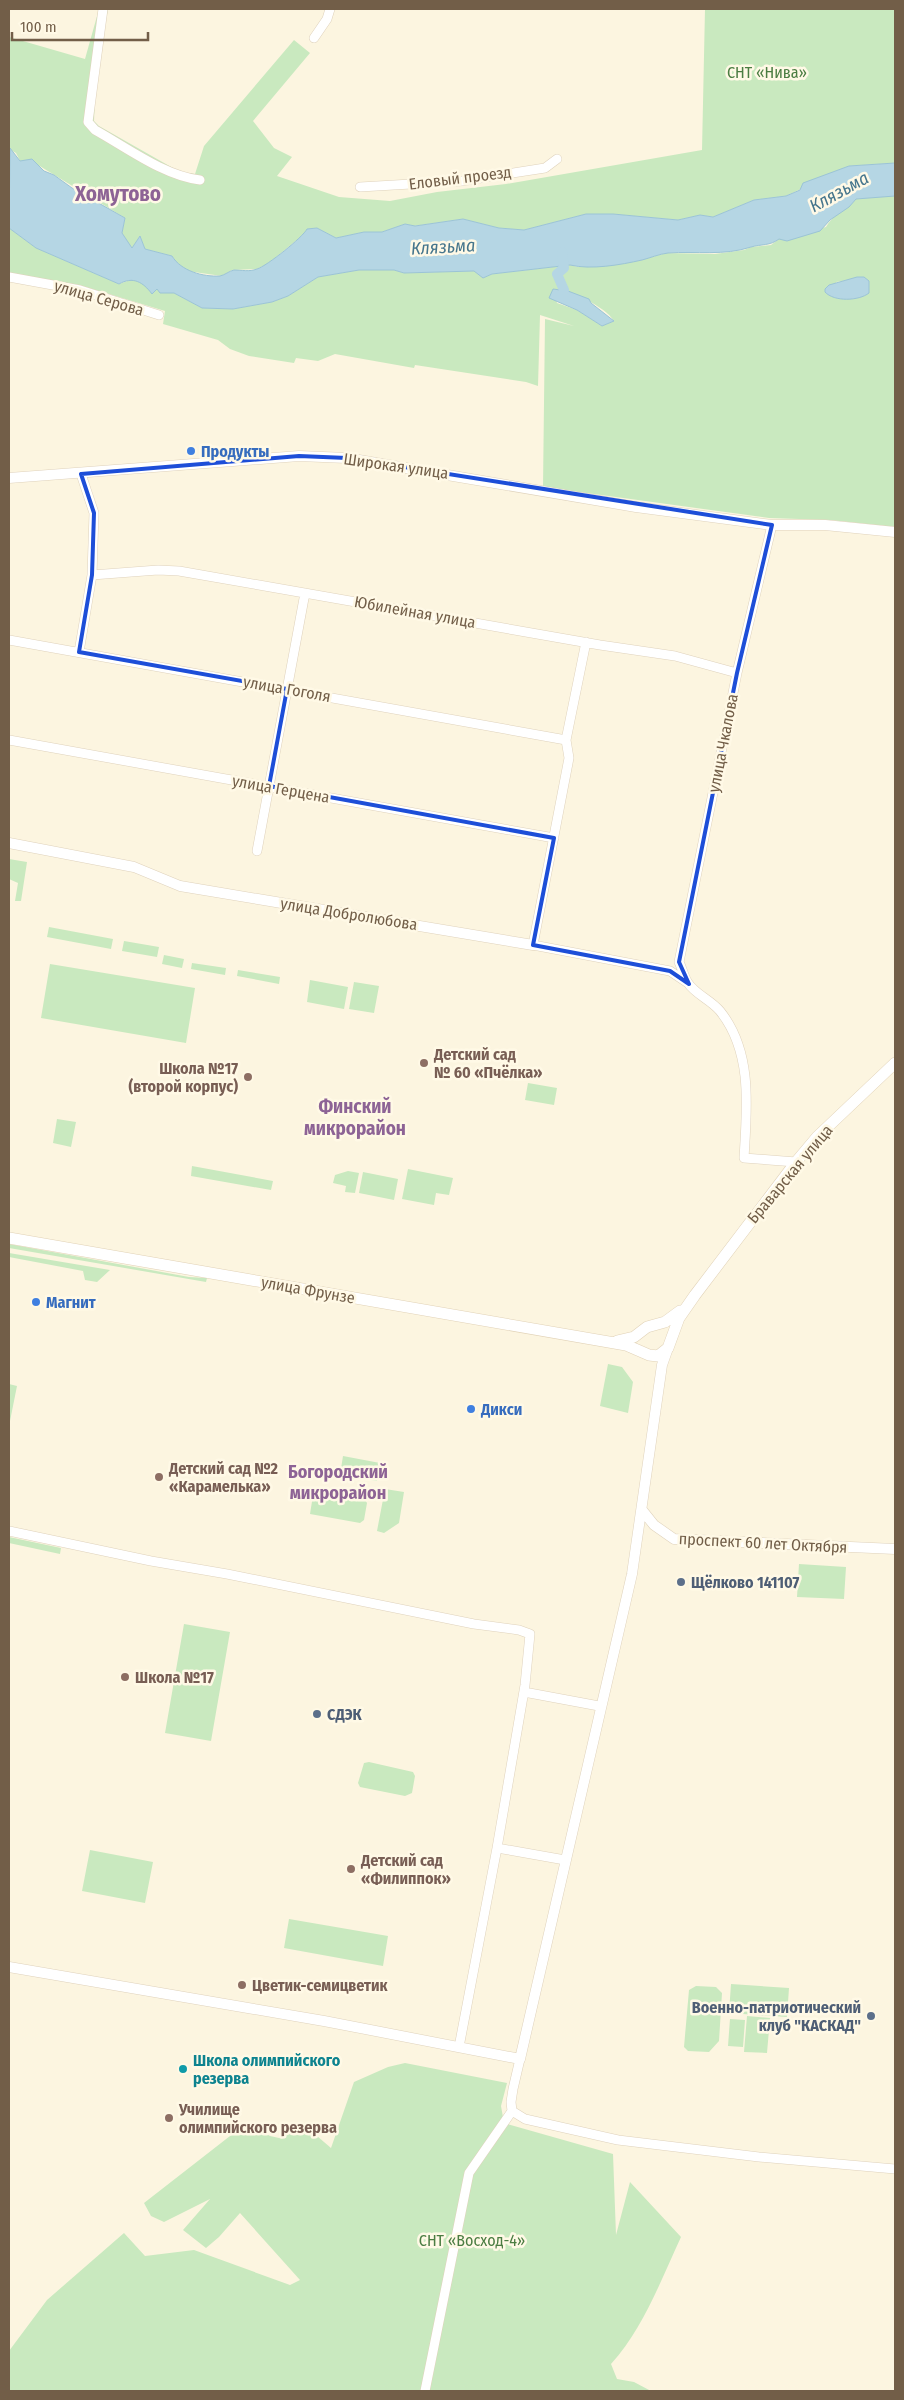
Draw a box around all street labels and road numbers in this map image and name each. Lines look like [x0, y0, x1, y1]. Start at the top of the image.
street label: Еловый проезд [408, 162, 512, 194]
street label: улица Серова [52, 276, 146, 320]
street label: Широкая улица [342, 449, 450, 483]
street label: Юбилейная улица [353, 592, 477, 632]
street label: улица Гоголя [242, 672, 332, 706]
street label: улица Чкалова [704, 692, 742, 794]
street label: улица Герцена [231, 771, 331, 807]
street label: улица Добролюбова [279, 894, 419, 934]
street label: Браварская улица [743, 1121, 837, 1227]
street label: улица Фрунзе [260, 1272, 356, 1308]
street label: проспект 60 лет Октября [678, 1529, 848, 1557]

